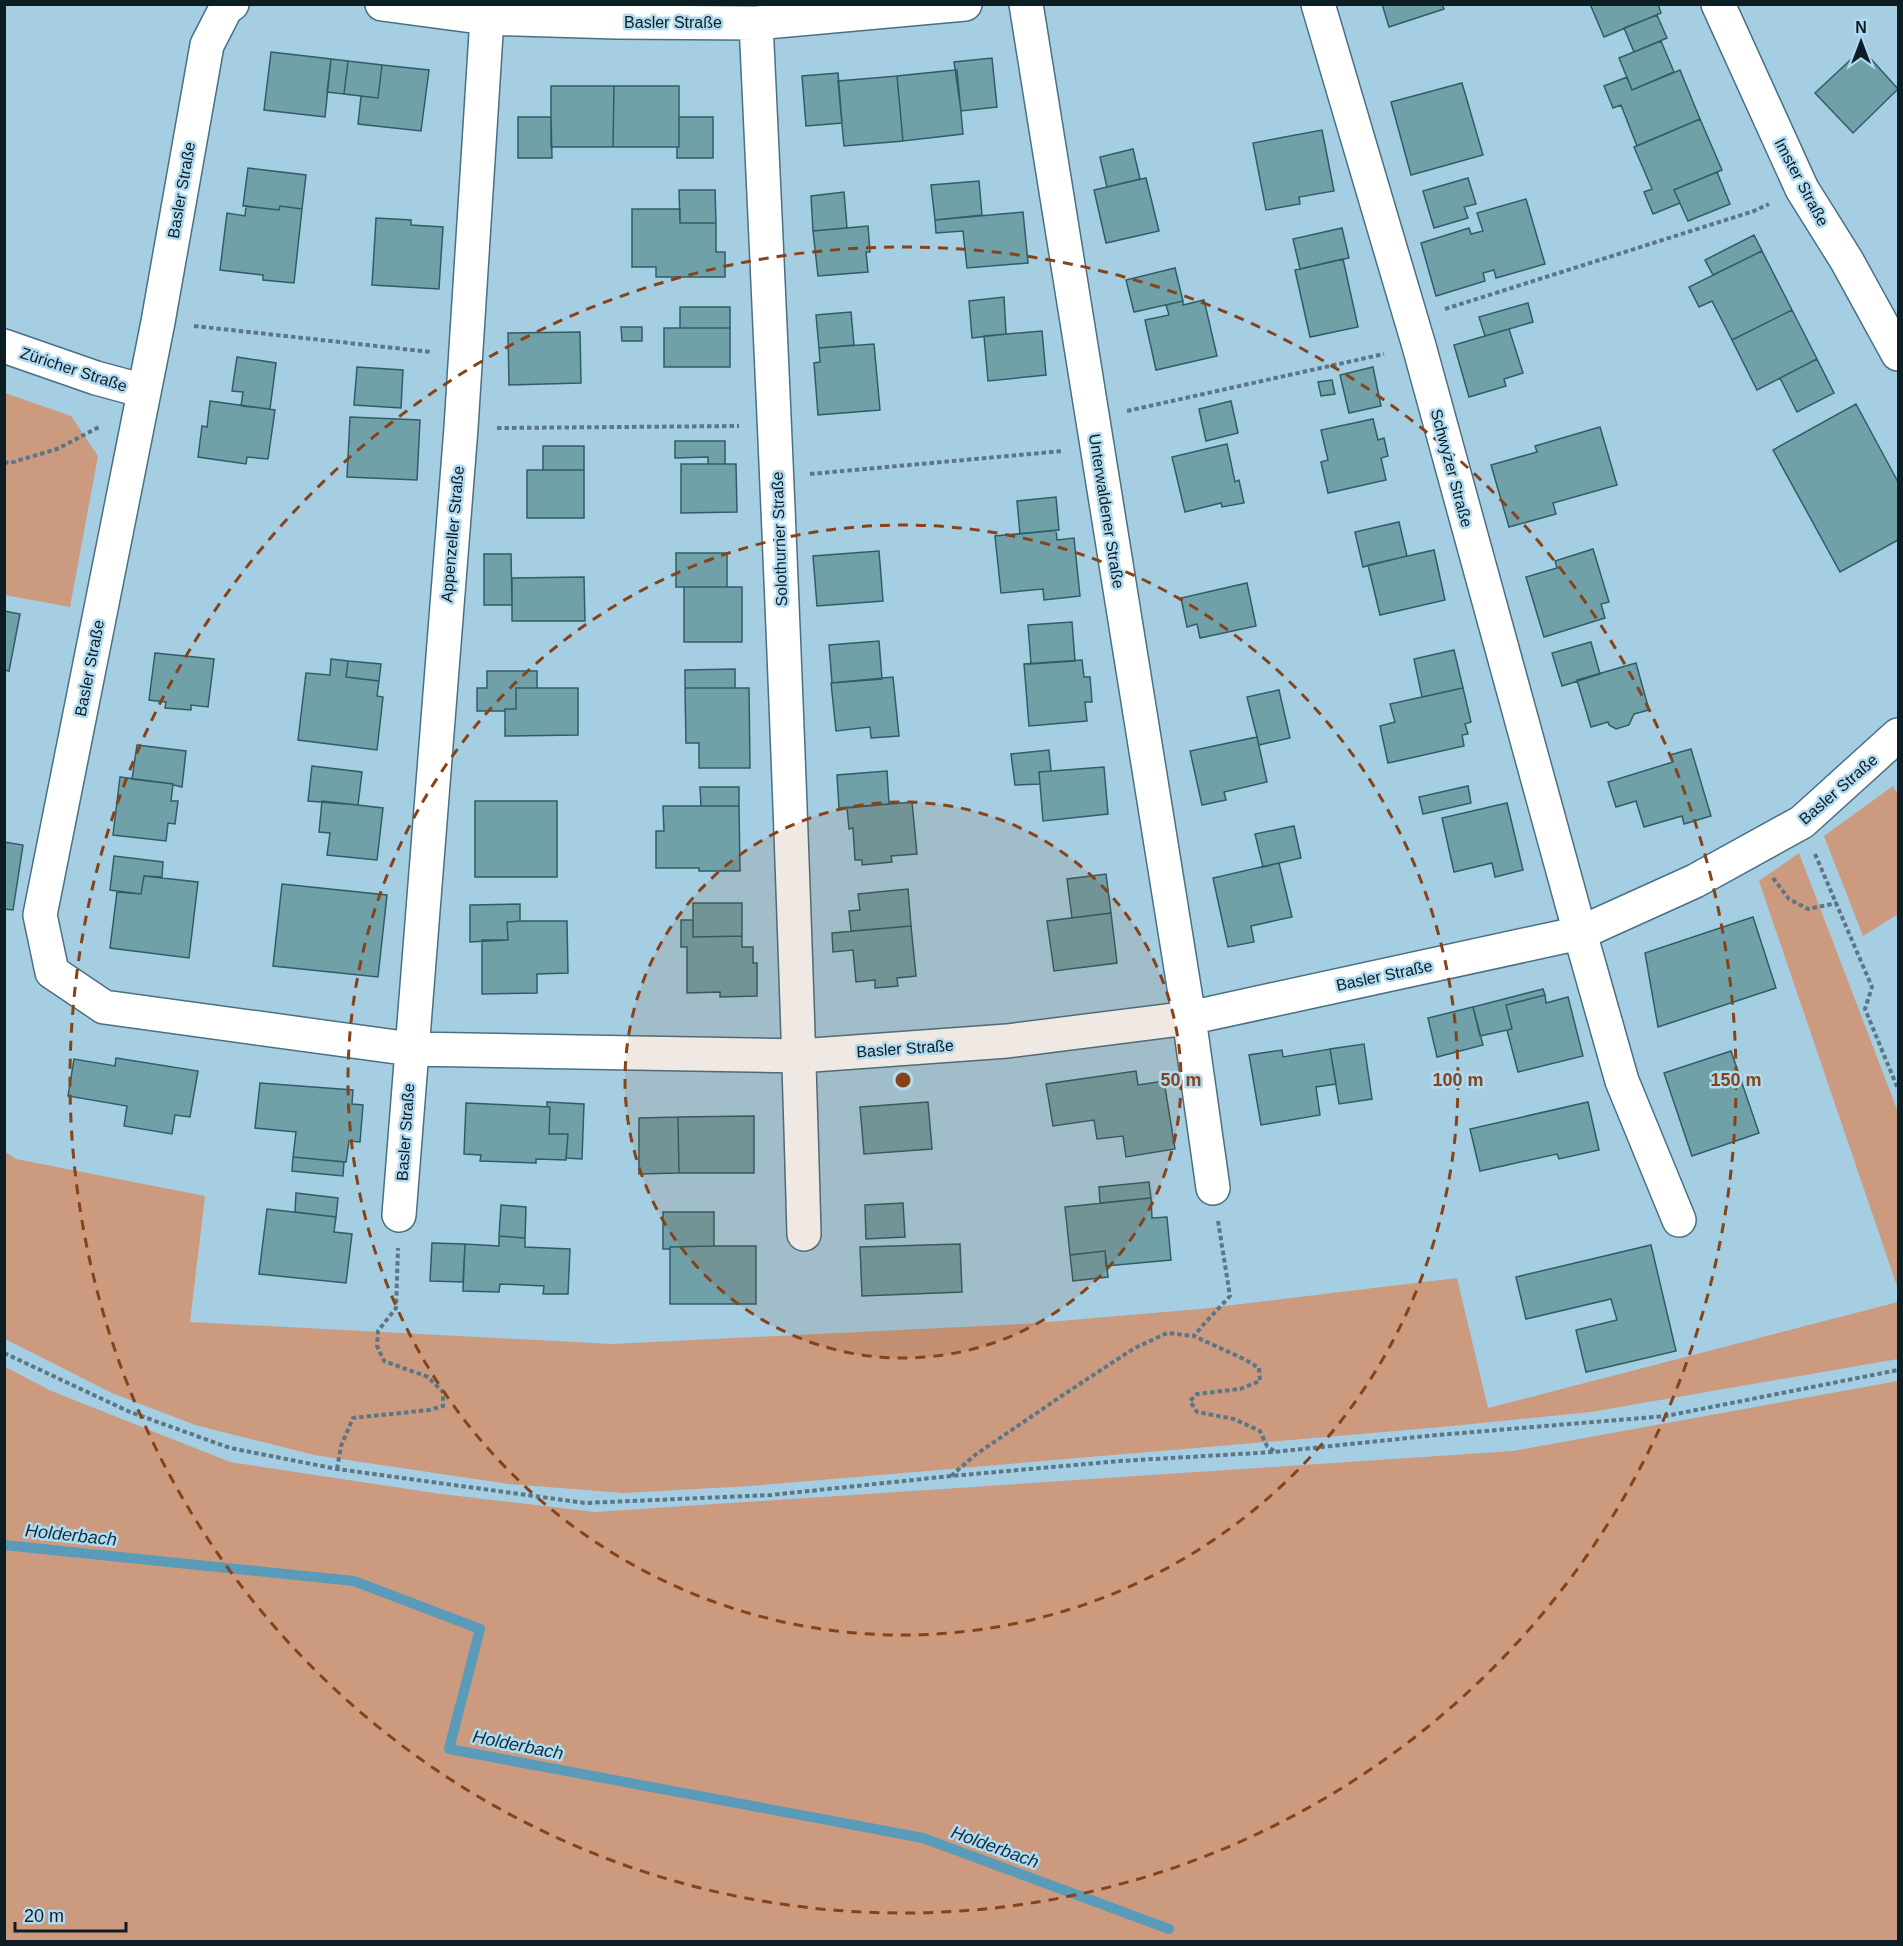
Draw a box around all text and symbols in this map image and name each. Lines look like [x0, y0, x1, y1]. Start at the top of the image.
north arrow [1831, 12, 1891, 72]
street label: Basler Straße [624, 14, 722, 31]
text: N [1855, 19, 1867, 36]
street label: Imster Straße [1771, 135, 1832, 229]
street label: Basler Straße [165, 140, 198, 240]
street label: Züricher Straße [18, 344, 129, 395]
street label: Schwyzer Straße [1428, 407, 1476, 529]
street label: Unterwaldener Straße [1086, 432, 1127, 590]
street label: Appenzeller Straße [438, 465, 467, 603]
street label: Solothurner Straße [769, 471, 790, 607]
street label: Basler Straße [72, 618, 107, 718]
street label: Basler Straße [1796, 751, 1881, 828]
street label: Basler Straße [1334, 957, 1434, 994]
street label: Basler Straße [856, 1037, 955, 1060]
centre of rings [893, 1070, 913, 1090]
text: 50 m [1160, 1070, 1202, 1090]
text: 100 m [1432, 1070, 1484, 1090]
text: 150 m [1710, 1070, 1762, 1090]
street label: Basler Straße [394, 1083, 417, 1181]
water label: Holderbach [24, 1520, 118, 1550]
water label: Holderbach [471, 1726, 565, 1764]
water label: Holderbach [948, 1822, 1042, 1872]
scale bar [15, 1895, 126, 1933]
text: 20 m [24, 1906, 64, 1926]

